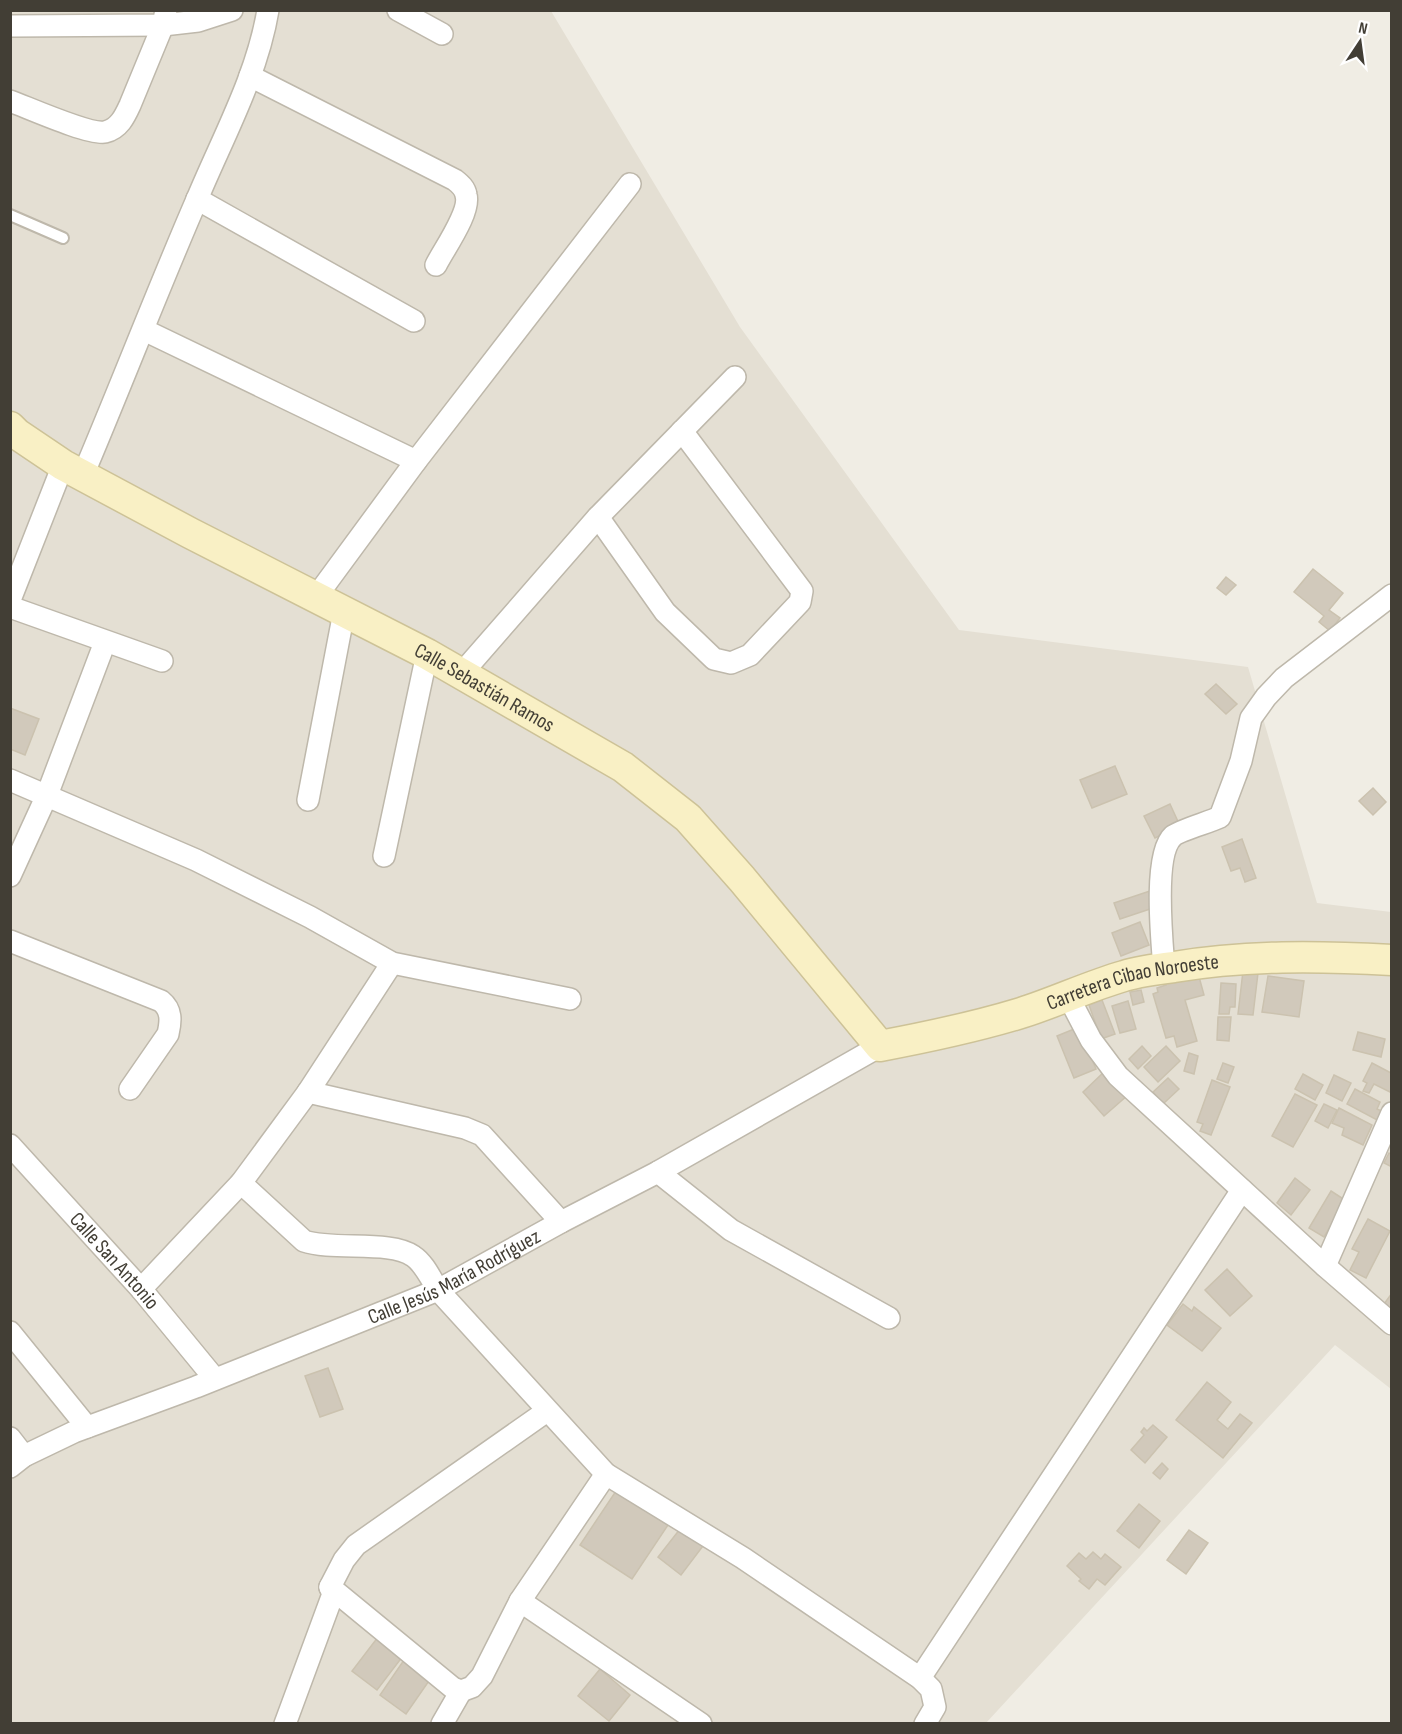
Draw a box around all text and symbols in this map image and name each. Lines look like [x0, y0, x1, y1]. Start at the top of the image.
north arrow [1330, 12, 1390, 72]
text: N [1357, 19, 1369, 39]
street label: Calle Sebastián Ramos [410, 638, 559, 738]
street label: Carretera Cibao Noroeste [1043, 949, 1220, 1016]
street label: Calle San Antonio [64, 1207, 164, 1315]
street label: Calle Jesús María Rodríguez [364, 1224, 545, 1330]

